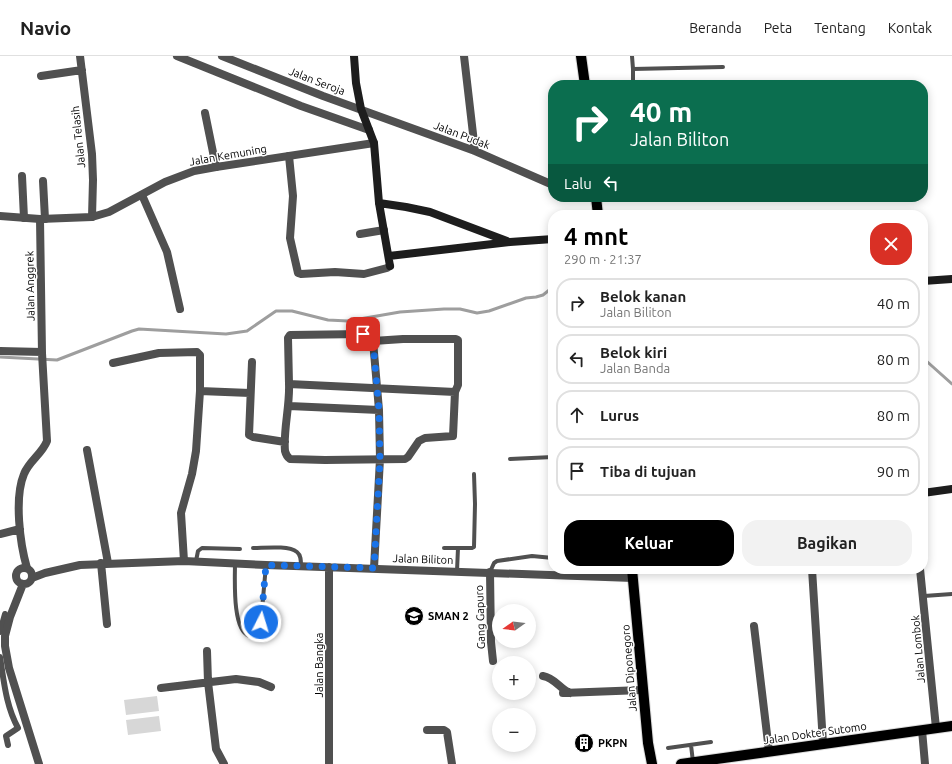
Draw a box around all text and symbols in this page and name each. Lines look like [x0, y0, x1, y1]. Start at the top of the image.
text: Navio [20, 17, 71, 39]
text: Beranda [689, 20, 742, 36]
text: Peta [764, 20, 792, 36]
text: Tentang [814, 20, 866, 36]
text: Kontak [888, 20, 932, 36]
street label: Jalan Seroja [287, 65, 347, 97]
icon: right [564, 96, 616, 148]
text: 40 m [630, 96, 692, 127]
street label: Jalan Telasih [69, 105, 87, 169]
street label: Jalan Pudak [432, 119, 492, 151]
text: Jalan Biliton [630, 129, 729, 149]
street label: Jalan Kemuning [188, 142, 268, 168]
icon: left [600, 172, 622, 194]
text: Lalu [564, 175, 592, 192]
text: 4 mnt [564, 223, 628, 250]
button: close [870, 223, 912, 265]
street label: Jalan Anggrek [23, 250, 37, 321]
text: 290 m · 21:37 [564, 252, 642, 266]
text: Belok kanan [600, 288, 686, 305]
icon: right [566, 292, 588, 314]
text: 40 m [877, 295, 910, 312]
text: Jalan Biliton [600, 305, 672, 319]
pin [346, 317, 380, 351]
icon: arrive [352, 323, 374, 345]
text: Belok kiri [600, 344, 667, 361]
icon: left [566, 348, 588, 370]
text: 80 m [877, 351, 910, 368]
text: Jalan Banda [600, 361, 670, 375]
icon: ahead [566, 404, 588, 426]
text: Lurus [600, 407, 639, 424]
text: 80 m [877, 407, 910, 424]
icon: arrive [566, 460, 588, 482]
text: Tiba di tujuan [600, 463, 696, 480]
text: 90 m [877, 463, 910, 480]
button: Keluar [564, 520, 734, 566]
button: Bagikan [742, 520, 912, 566]
street label: Jalan Biliton [392, 552, 454, 566]
street label: Gang Gapuro [473, 585, 487, 649]
position arrow [240, 601, 282, 643]
north arrow [492, 604, 536, 648]
map controls [492, 604, 536, 752]
school or university icon: SMAN 2 [403, 605, 425, 627]
place label: SMAN 2 [428, 610, 469, 622]
street label: Jalan Lombok [909, 614, 927, 684]
street label: Jalan Diponegoro [619, 624, 639, 712]
street label: Jalan Bangka [313, 633, 325, 697]
button: + [492, 656, 536, 700]
button: − [492, 708, 536, 752]
street label: Jalan Dokter Sutomo [763, 720, 867, 746]
building icon: PKPN [573, 732, 595, 754]
place label: PKPN [598, 737, 627, 749]

